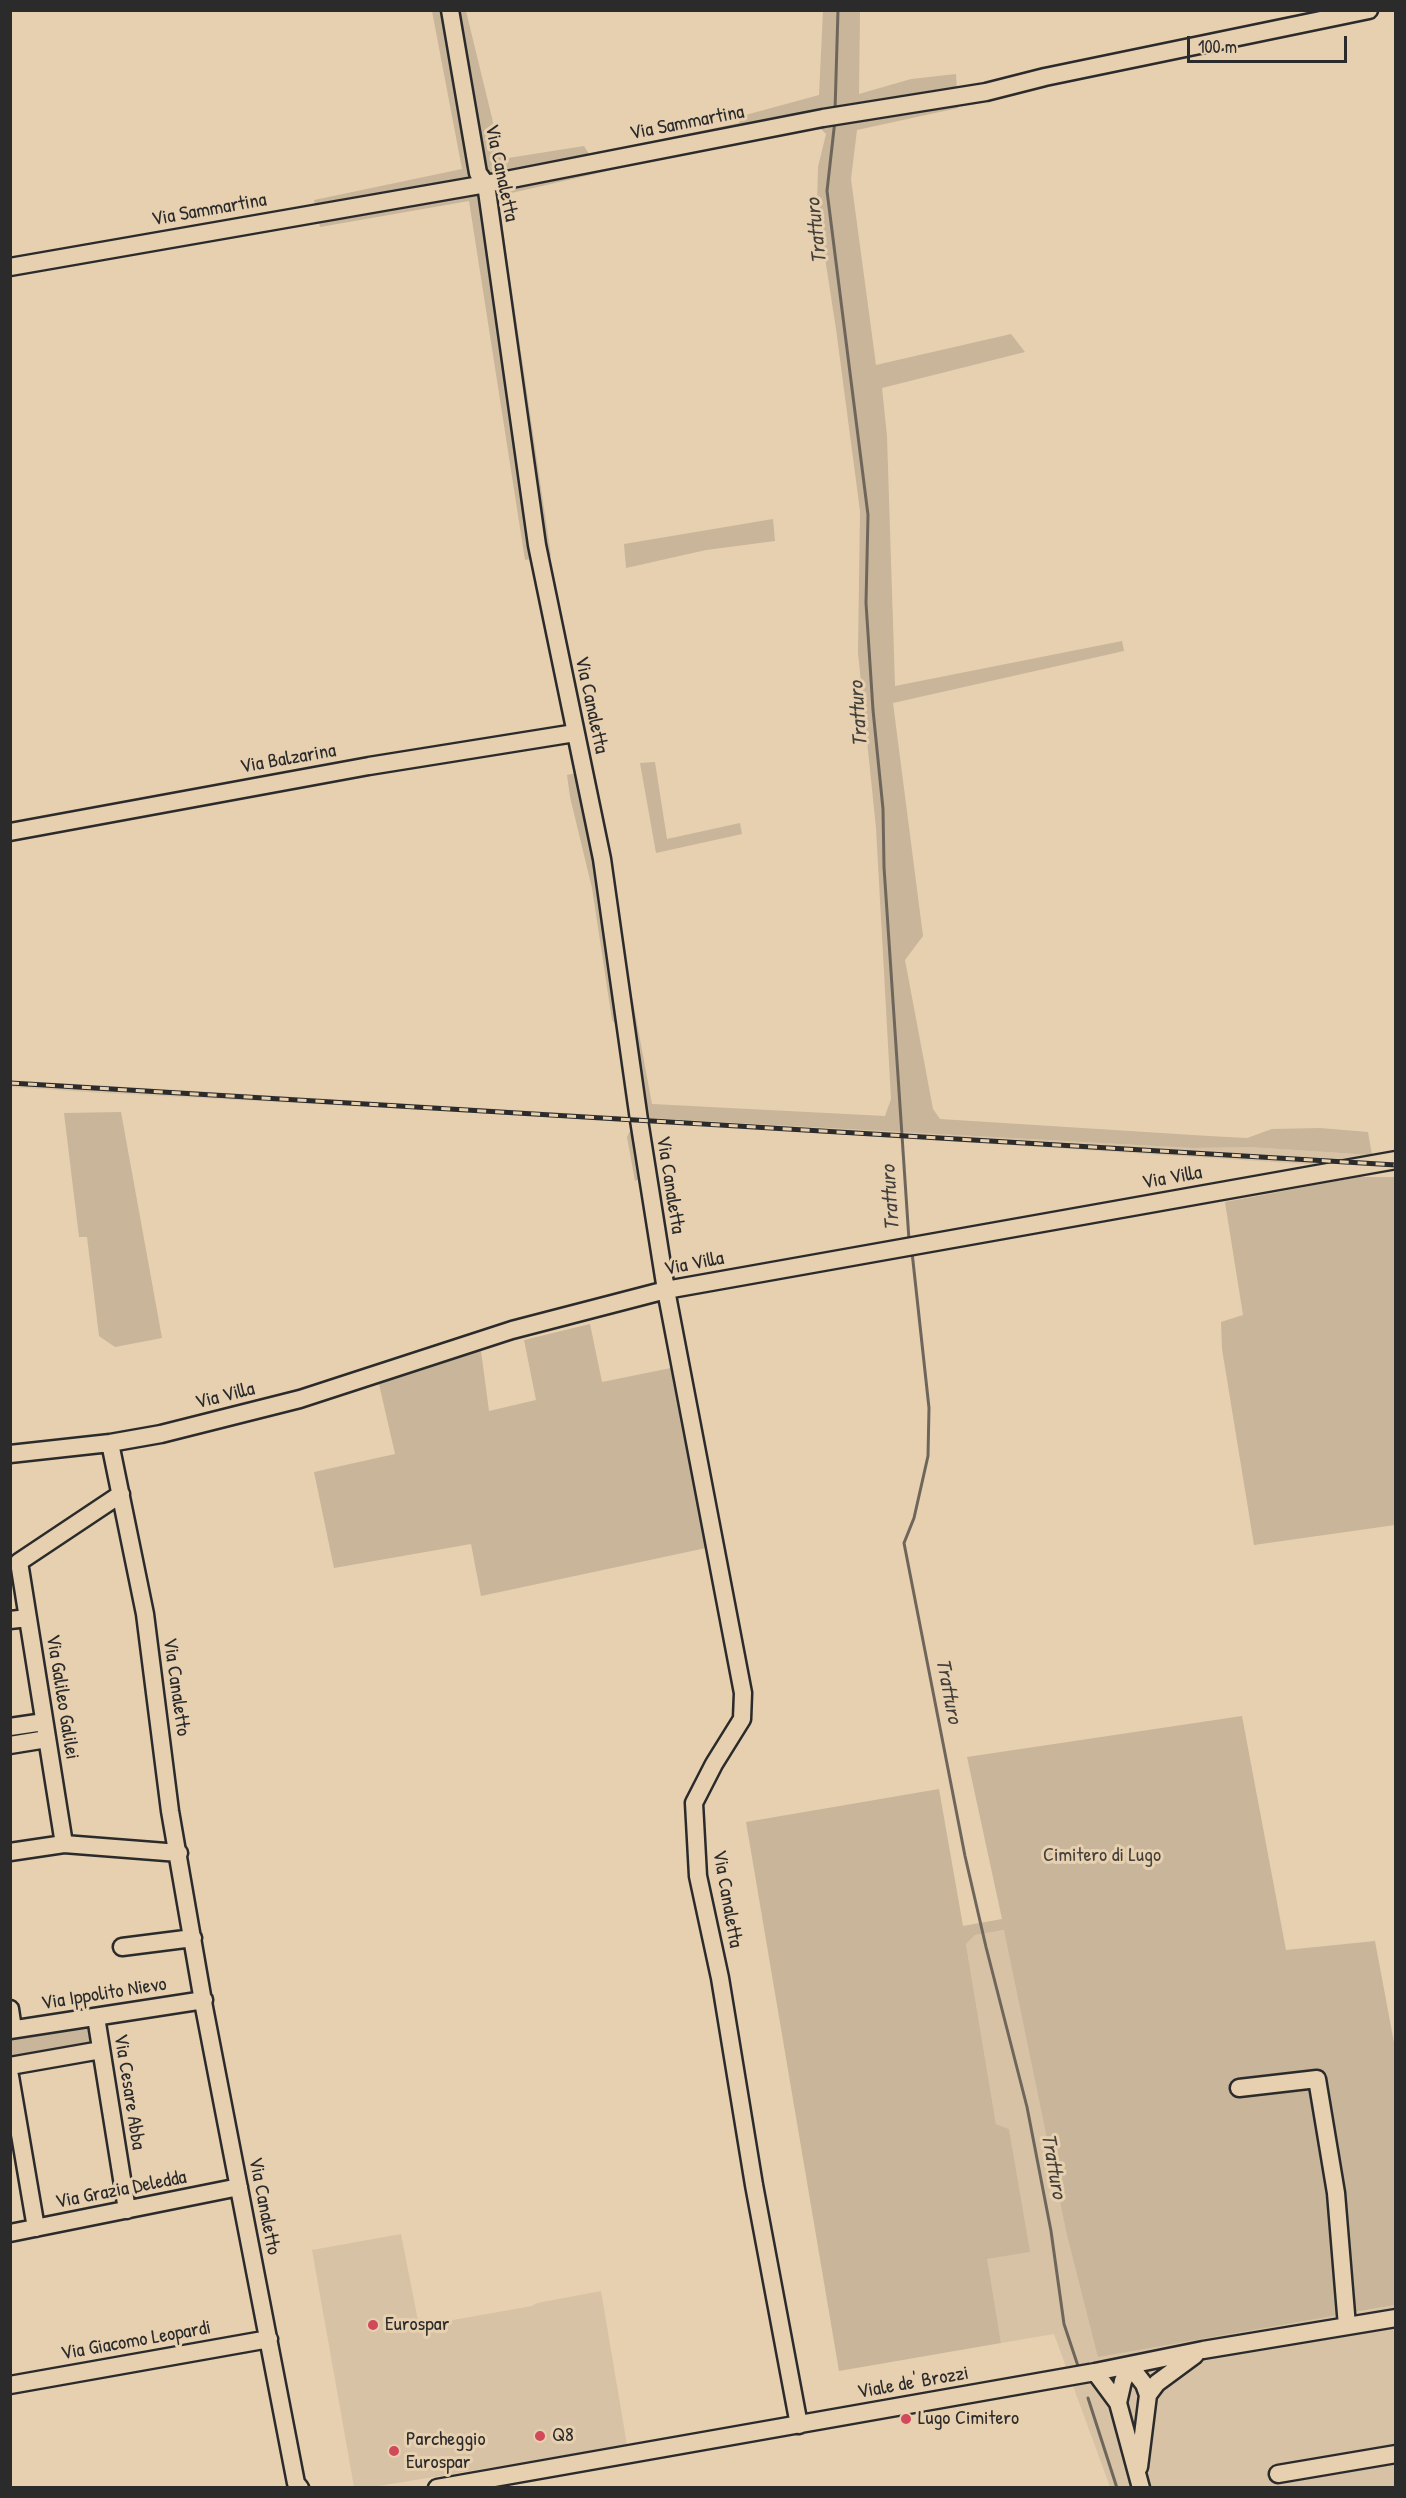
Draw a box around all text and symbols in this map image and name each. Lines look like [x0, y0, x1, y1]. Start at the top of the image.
scale bar [1190, 24, 1350, 62]
text: 100 m [1198, 34, 1237, 59]
street label: Via Sammartina [628, 100, 746, 146]
street label: Via Canaletta [479, 122, 523, 224]
street label: Via Sammartina [150, 188, 268, 232]
water label: Tratturo [801, 197, 833, 265]
street label: Via Canaletta [569, 654, 613, 756]
water label: Tratturo [844, 680, 874, 748]
street label: Via Balzarina [238, 739, 338, 779]
street label: Via Canaletta [650, 1134, 690, 1236]
street label: Via Villa [1140, 1161, 1204, 1195]
water label: Tratturo [876, 1164, 906, 1232]
street label: Via Villa [662, 1246, 726, 1282]
street label: Via Villa [193, 1377, 257, 1415]
street label: Via Galileo Galilei [40, 1633, 84, 1761]
street label: Via Canaletto [157, 1636, 195, 1738]
water label: Tratturo [929, 1656, 967, 1726]
park label: Cimitero di Lugo [1043, 1844, 1161, 1868]
street label: Via Canaletta [707, 1848, 747, 1950]
street label: Via Ippolito Nievo [40, 1972, 168, 2016]
street label: Via Cesare Abba [108, 2032, 150, 2152]
water label: Tratturo [1035, 2132, 1071, 2200]
street label: Via Canaletto [243, 2155, 285, 2257]
street label: Via Grazia Deledda [53, 2166, 189, 2214]
place label: Eurospar [385, 2313, 449, 2337]
street label: Via Giacomo Leopardi [59, 2316, 213, 2366]
marker: Eurospar [366, 2318, 380, 2332]
street label: Viale de' Brozzi [855, 2361, 971, 2405]
place label: Lugo Cimitero [918, 2407, 1019, 2431]
marker: Lugo Cimitero [899, 2412, 913, 2426]
place label: Q8 [552, 2424, 574, 2448]
place label: Parcheggio Eurospar [406, 2428, 486, 2475]
marker: Q8 [533, 2429, 547, 2443]
marker: Parcheggio Eurospar [387, 2444, 401, 2458]

